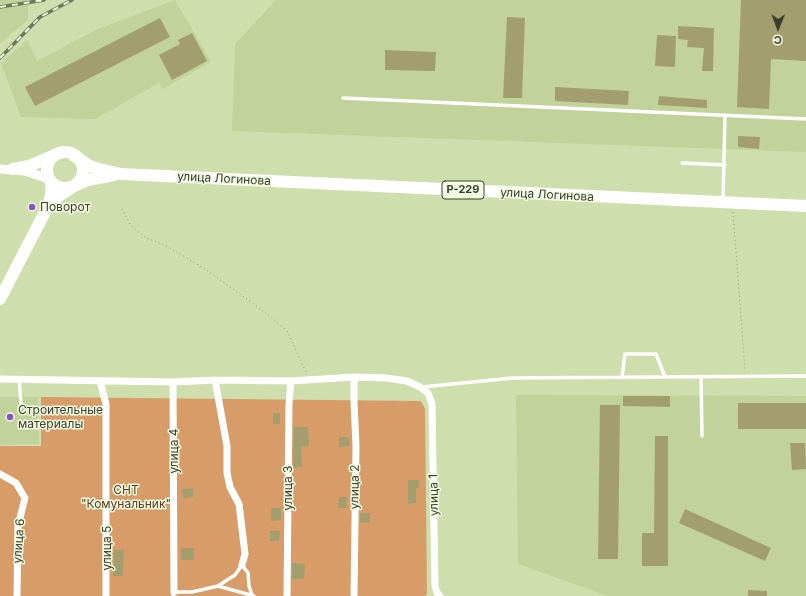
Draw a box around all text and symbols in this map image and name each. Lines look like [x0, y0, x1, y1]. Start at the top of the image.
north arrow [758, 8, 798, 48]
text: С [774, 33, 782, 47]
street label: улица Логинова [177, 169, 271, 189]
road number: Р-229 [442, 181, 484, 199]
street label: улица Логинова [500, 185, 594, 205]
place label: Поворот [40, 200, 90, 214]
marker: Поворот [27, 202, 37, 212]
place label: Строительные материалы [18, 403, 103, 431]
marker: Строительные материалы [5, 412, 15, 422]
street label: улица 4 [167, 428, 181, 474]
street label: улица 2 [347, 464, 363, 510]
street label: улица 3 [281, 466, 295, 510]
street label: улица 1 [426, 474, 442, 516]
park label: СНТ "Комунальник" [81, 483, 171, 511]
street label: улица 6 [10, 518, 28, 564]
street label: улица 5 [100, 526, 114, 570]

